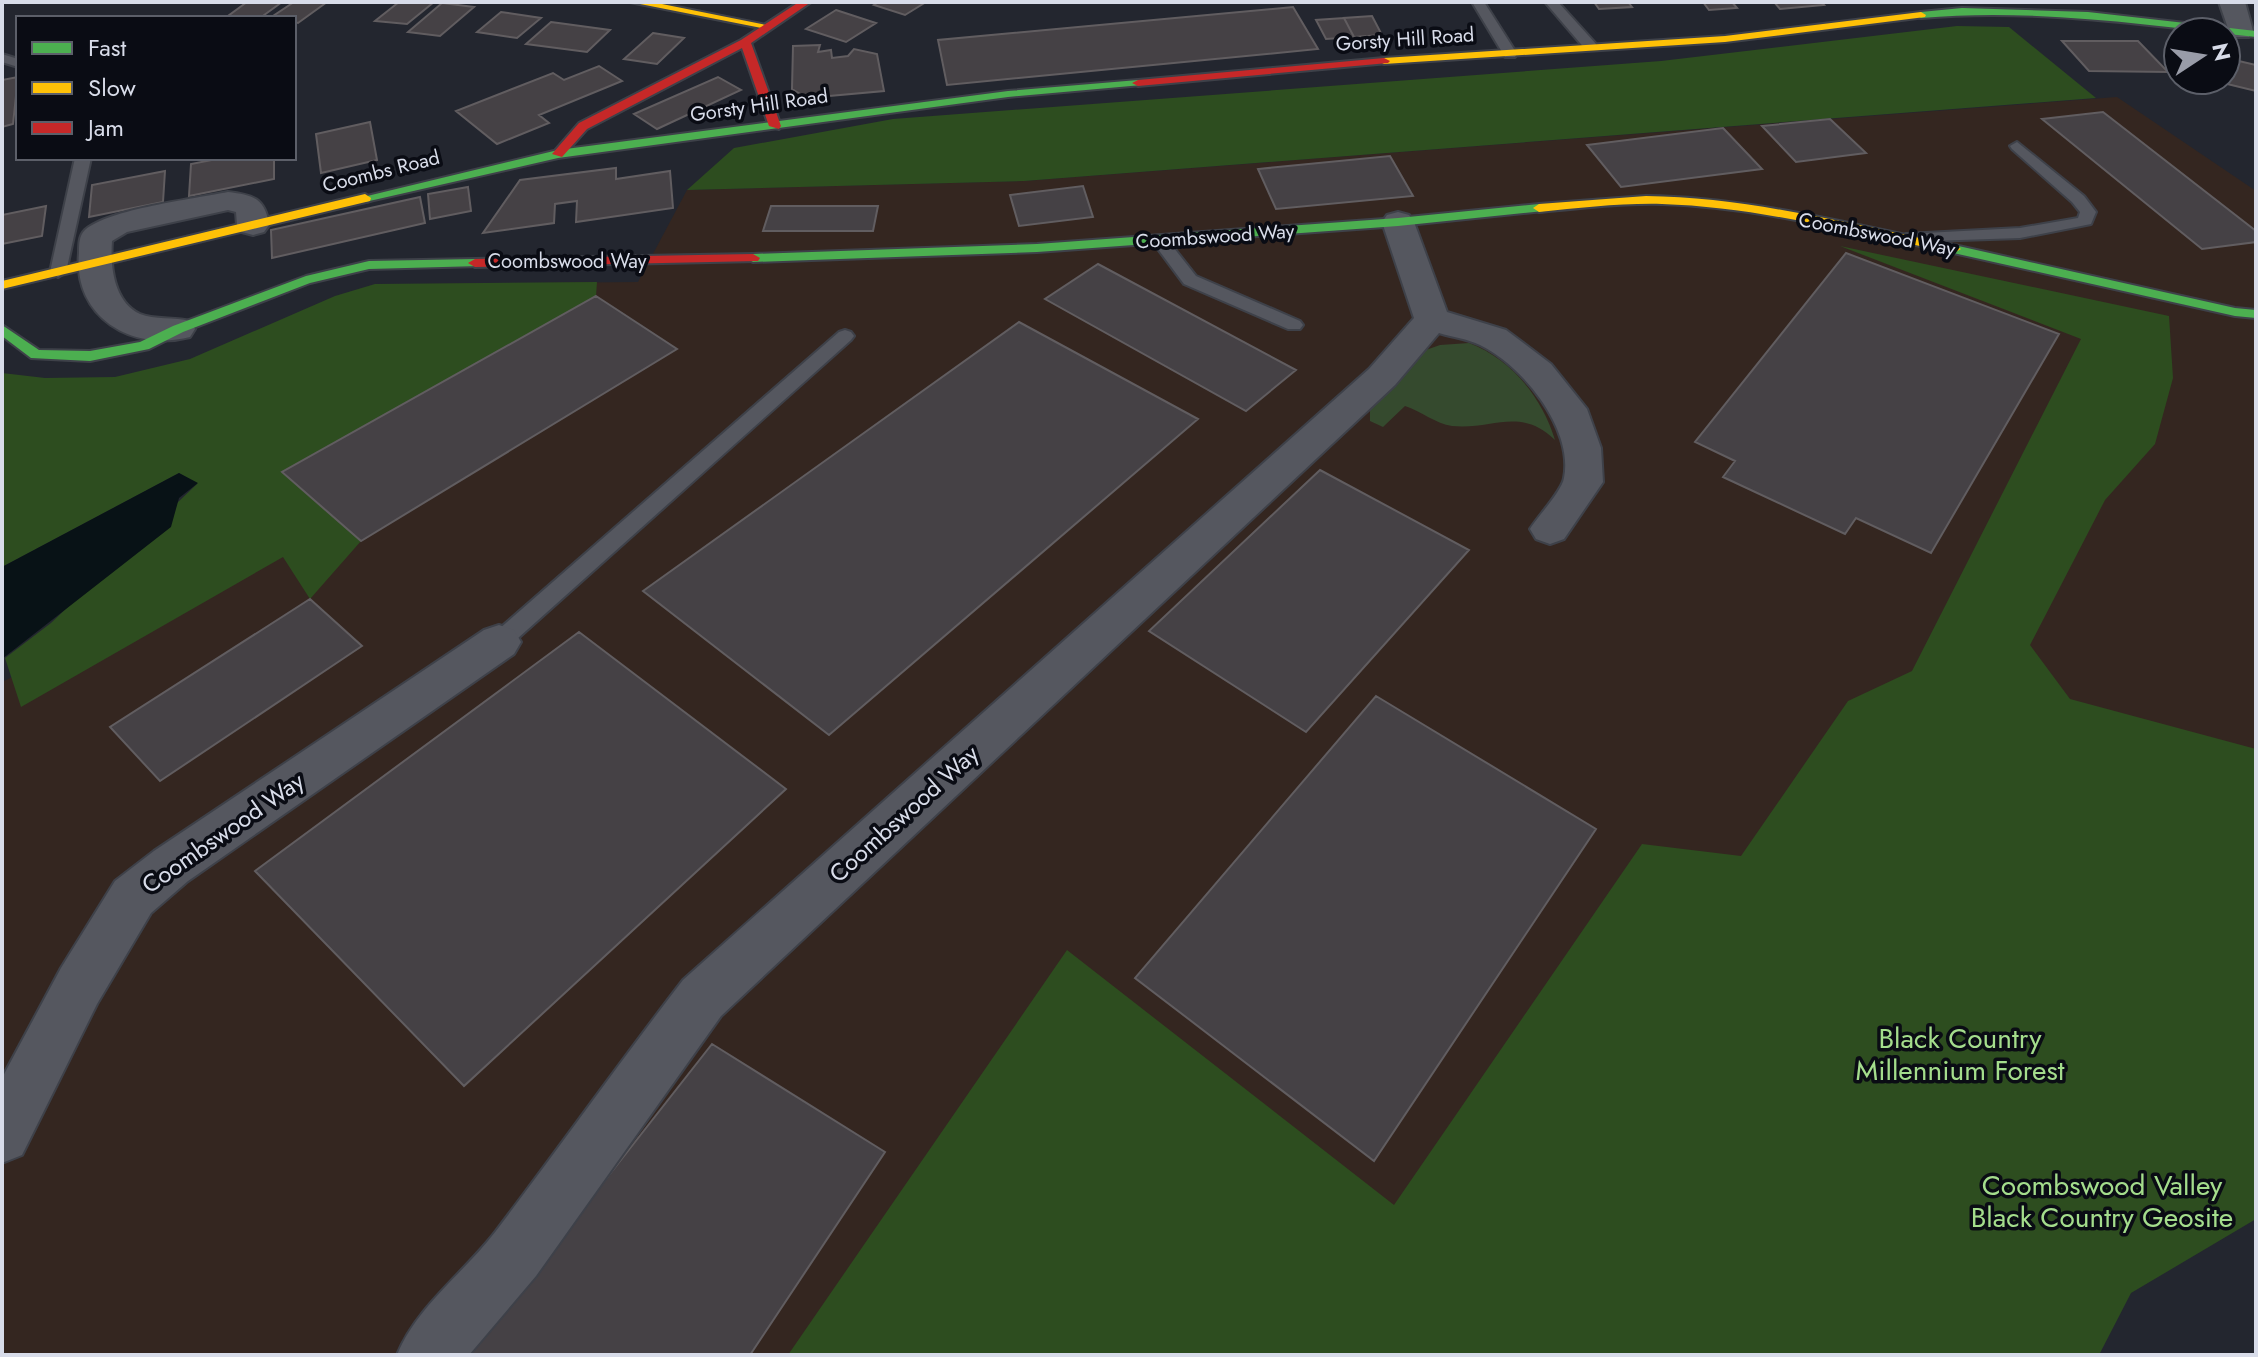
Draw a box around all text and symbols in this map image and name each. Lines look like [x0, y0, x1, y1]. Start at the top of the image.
legend [16, 16, 296, 160]
north arrow [2162, 16, 2242, 96]
street label: Gorsty Hill Road [1335, 20, 1475, 59]
text: Fast [88, 30, 126, 65]
text: N [2204, 40, 2239, 64]
text: Slow [88, 70, 136, 105]
street label: Gorsty Hill Road [688, 81, 830, 130]
text: Jam [85, 110, 124, 145]
street label: Coombs Road [320, 143, 443, 200]
street label: Coombswood Way [1796, 205, 1958, 264]
street label: Coombswood Way [1135, 216, 1296, 257]
street label: Coombswood Way [487, 247, 647, 276]
street label: Coombswood Way [821, 736, 987, 891]
street label: Coombswood Way [134, 763, 311, 902]
park label: Black Country Millennium Forest [1856, 1018, 2065, 1091]
park label: Coombswood Valley Black Country Geosite [1971, 1165, 2233, 1238]

